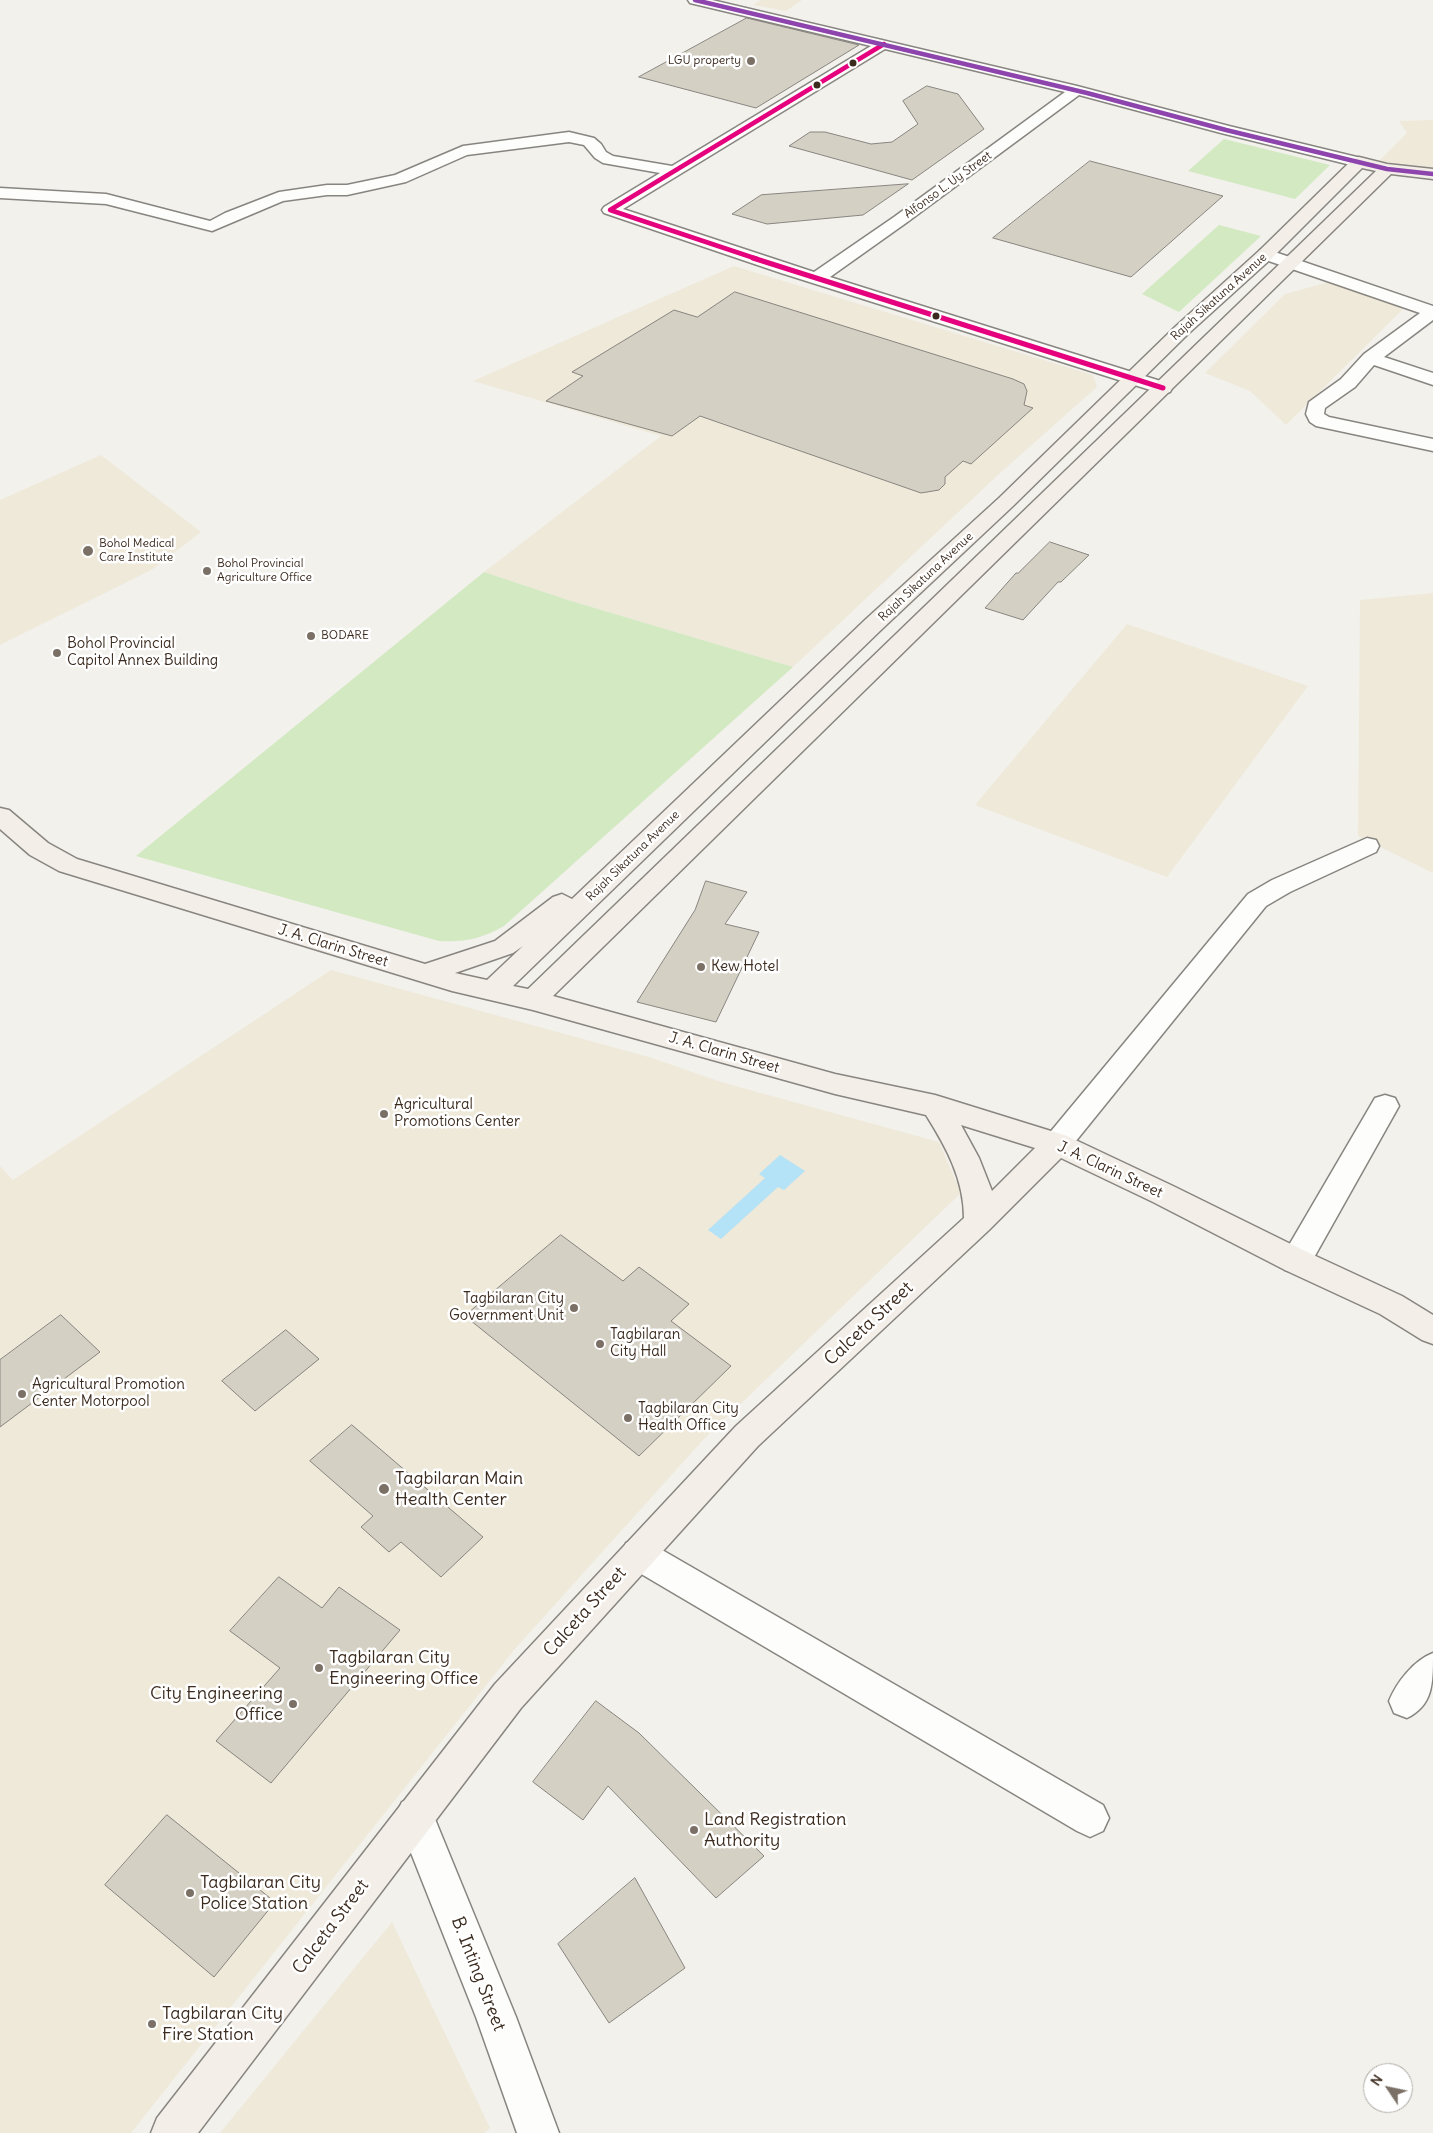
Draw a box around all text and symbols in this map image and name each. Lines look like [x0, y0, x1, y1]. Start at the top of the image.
place label: LGU property [668, 54, 741, 68]
marker: LGU property [745, 55, 757, 67]
unlabelled marker [848, 58, 858, 68]
unlabelled marker [812, 80, 822, 90]
street label: Alfonso L. Uy Street [901, 148, 995, 222]
street label: Rajah Sikatuna Avenue [1168, 250, 1270, 344]
unlabelled marker [931, 311, 941, 321]
street label: Rajah Sikatuna Avenue [876, 529, 976, 625]
place label: Bohol Medical Care Institute [99, 537, 174, 565]
marker: Bohol Medical Care Institute [81, 544, 95, 558]
place label: Bohol Provincial Agriculture Office [217, 557, 312, 585]
marker: Bohol Provincial Agriculture Office [201, 565, 213, 577]
place label: BODARE [321, 629, 369, 643]
marker: BODARE [305, 630, 317, 642]
place label: Bohol Provincial Capitol Annex Building [67, 635, 218, 670]
marker: Bohol Provincial Capitol Annex Building [51, 647, 63, 659]
street label: Rajah Sikatuna Avenue [583, 808, 683, 904]
street label: J. A. Clarin Street [276, 921, 390, 971]
place label: Kew Hotel [711, 958, 779, 976]
marker: Kew Hotel [695, 961, 707, 973]
street label: J. A. Clarin Street [667, 1029, 781, 1077]
place label: Agricultural Promotions Center [394, 1096, 520, 1131]
marker: Agricultural Promotions Center [378, 1108, 390, 1120]
street label: J. A. Clarin Street [1054, 1138, 1166, 1202]
street label: Calceta Street [820, 1277, 918, 1371]
place label: Tagbilaran City Government Unit [449, 1290, 564, 1325]
marker: Tagbilaran City Government Unit [568, 1302, 580, 1314]
place label: Tagbilaran City Hall [610, 1326, 681, 1361]
marker: Tagbilaran City Hall [594, 1338, 606, 1350]
place label: Agricultural Promotion Center Motorpool [32, 1376, 185, 1411]
marker: Agricultural Promotion Center Motorpool [16, 1388, 28, 1400]
place label: Tagbilaran City Health Office [638, 1400, 739, 1435]
marker: Tagbilaran City Health Office [622, 1412, 634, 1424]
place label: Tagbilaran Main Health Center [395, 1468, 523, 1510]
marker: Tagbilaran Main Health Center [377, 1482, 391, 1496]
street label: Calceta Street [539, 1563, 631, 1661]
place label: Tagbilaran City Engineering Office [329, 1647, 478, 1690]
marker: Tagbilaran City Engineering Office [313, 1662, 325, 1674]
place label: City Engineering Office [150, 1683, 283, 1726]
marker: City Engineering Office [287, 1698, 299, 1710]
place label: Land Registration Authority [704, 1809, 846, 1852]
marker: Land Registration Authority [688, 1824, 700, 1836]
place label: Tagbilaran City Police Station [200, 1872, 321, 1915]
street label: Calceta Street [288, 1875, 374, 1979]
marker: Tagbilaran City Police Station [184, 1887, 196, 1899]
street label: B. Inting Street [446, 1914, 510, 2034]
place label: Tagbilaran City Fire Station [162, 2003, 283, 2046]
marker: Tagbilaran City Fire Station [146, 2018, 158, 2030]
north arrow [1363, 2063, 1413, 2113]
text: N [1366, 2071, 1387, 2089]

